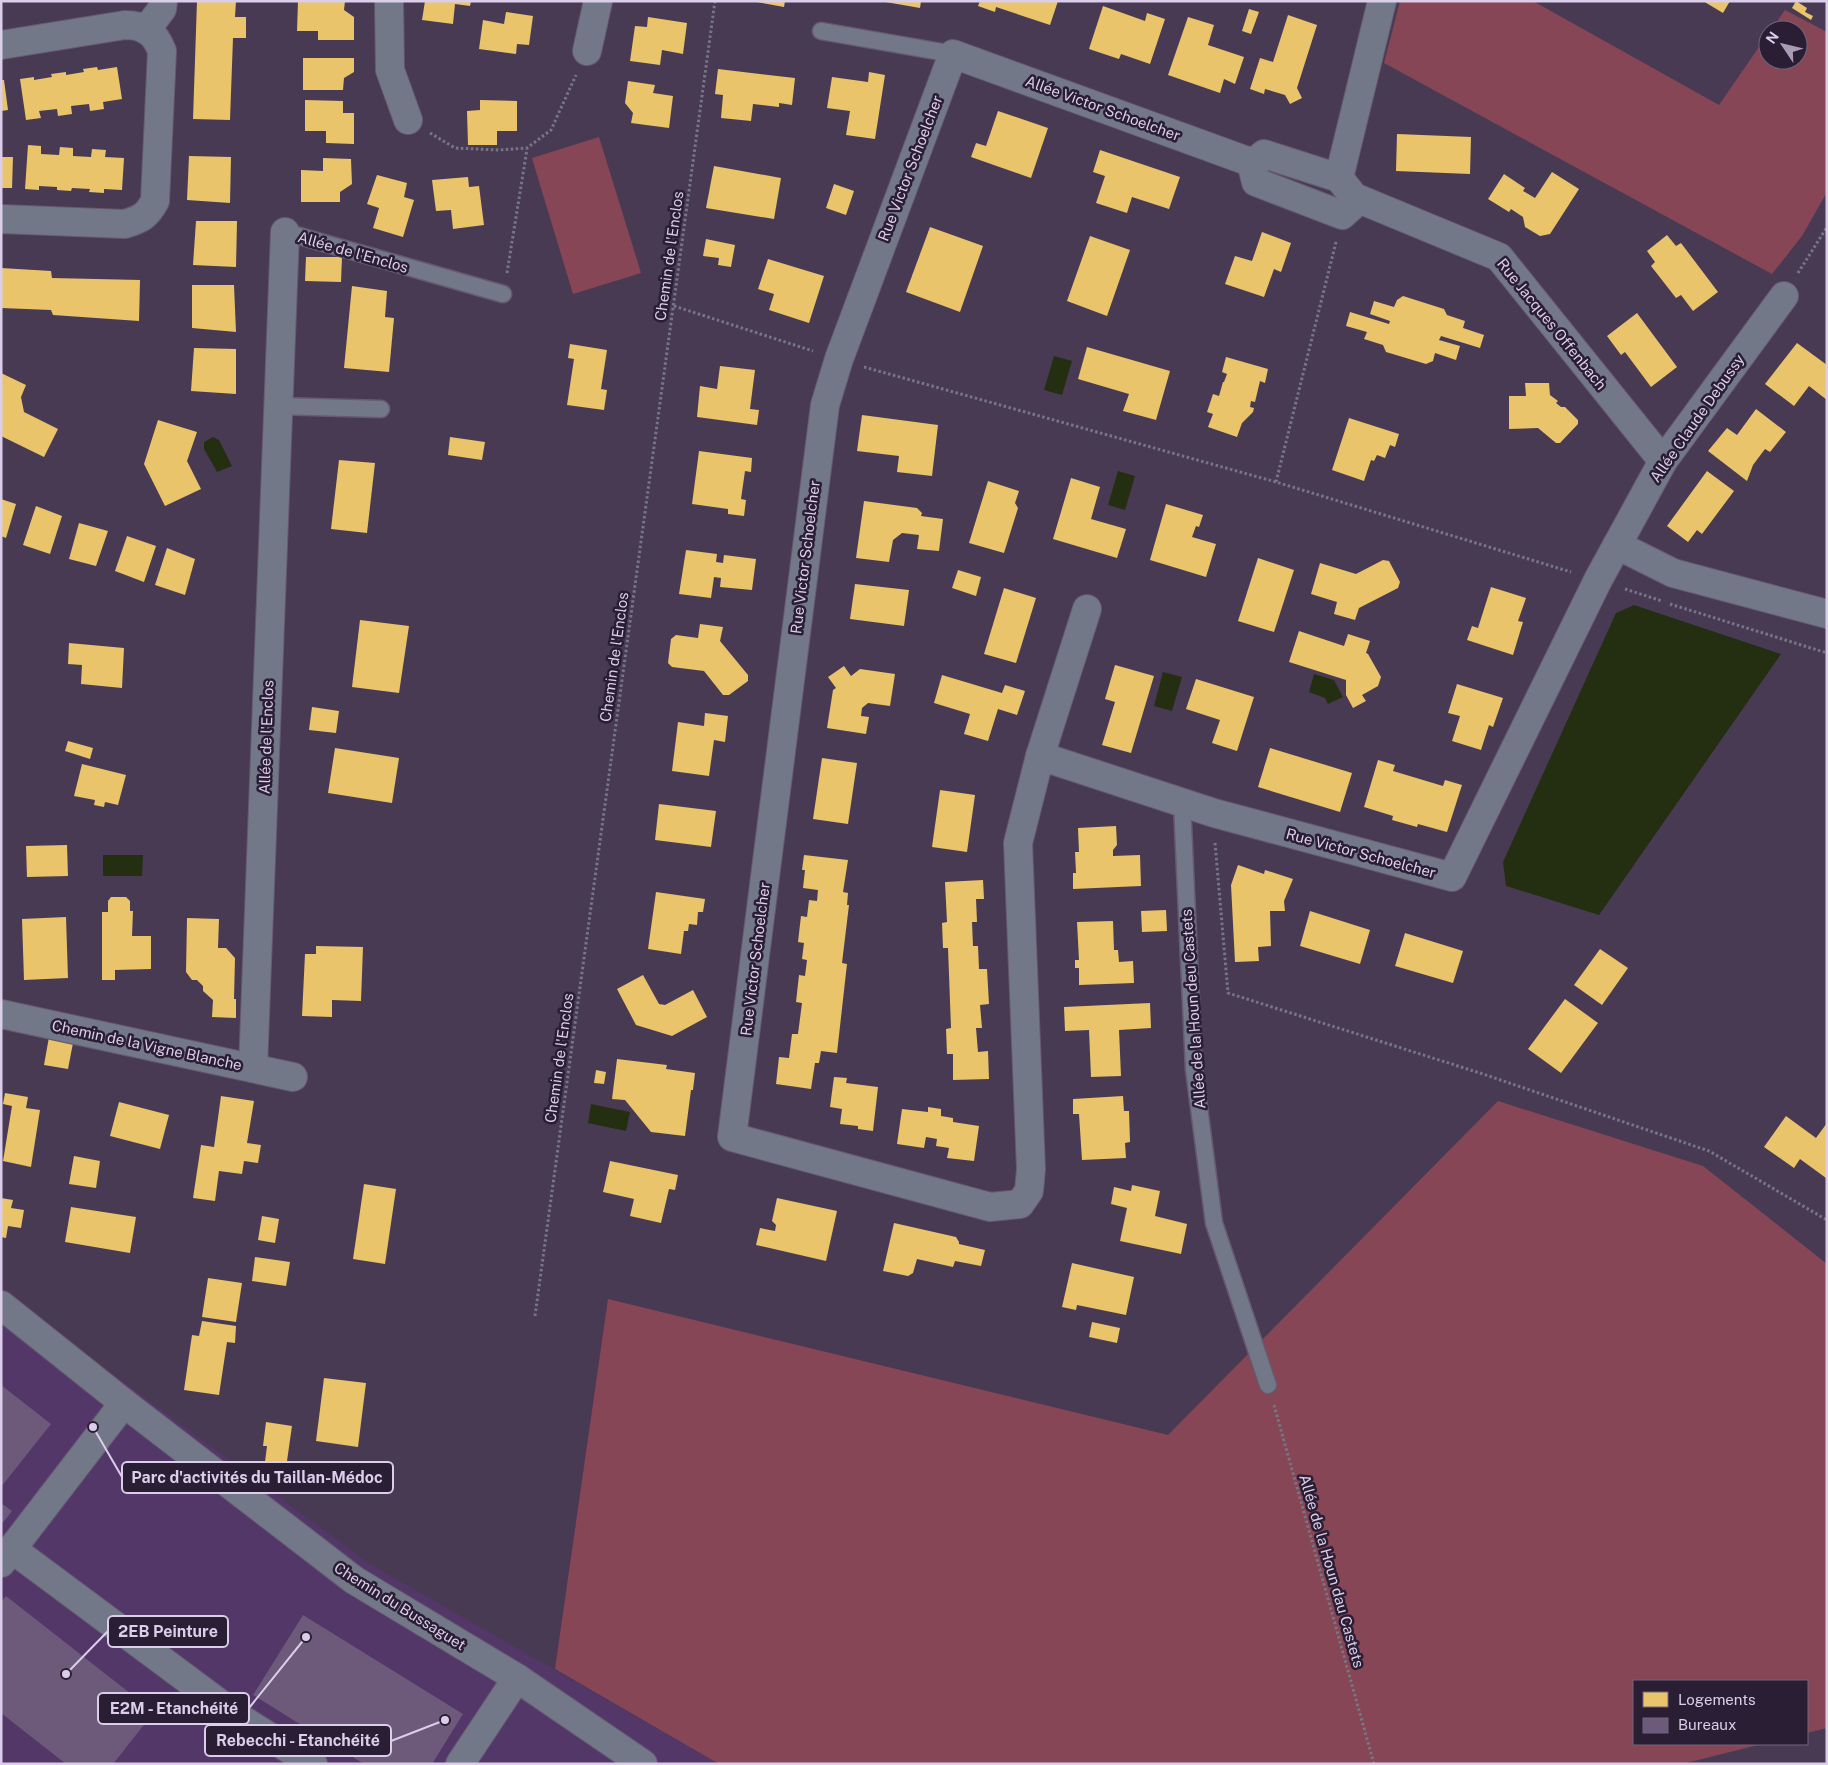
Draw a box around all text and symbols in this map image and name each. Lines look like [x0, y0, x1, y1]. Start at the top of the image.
north arrow [1758, 20, 1808, 70]
text: N [1763, 28, 1782, 47]
street label: Allée Victor Schoelcher [1023, 72, 1183, 144]
street label: Rue Victor Schoelcher [874, 93, 946, 243]
street label: Chemin de l'Enclos [651, 190, 687, 322]
street label: Allée de l'Enclos [296, 228, 410, 276]
street label: Rue Jacques Offenbach [1494, 255, 1610, 393]
street label: Allée Claude Debussy [1646, 351, 1748, 485]
street label: Rue Victor Schoelcher [787, 479, 823, 635]
street label: Chemin de l'Enclos [596, 591, 632, 723]
street label: Allée de l'Enclos [256, 680, 276, 794]
street label: Rue Victor Schoelcher [1284, 825, 1438, 881]
street label: Rue Victor Schoelcher [737, 881, 773, 1037]
street label: Allée de la Houn deu Castets [1178, 908, 1208, 1110]
street label: Chemin de l'Enclos [541, 992, 577, 1124]
street label: Chemin de la Vigne Blanche [50, 1017, 244, 1073]
callout: Parc d'activités du Taillan-Médoc [122, 1462, 393, 1493]
text: Parc d'activités du Taillan-Médoc [131, 1468, 383, 1487]
street label: Allée de la Houn dau Castets [1296, 1472, 1368, 1670]
street label: Chemin du Bussaguet [331, 1559, 469, 1653]
callout: 2EB Peinture [108, 1616, 228, 1647]
text: 2EB Peinture [118, 1622, 218, 1641]
legend [1633, 1680, 1808, 1745]
text: Logements [1678, 1691, 1756, 1708]
callout: E2M - Etanchéité [98, 1693, 249, 1724]
text: E2M - Etanchéité [110, 1699, 238, 1718]
text: Bureaux [1678, 1716, 1736, 1733]
callout: Rebecchi - Etanchéité [205, 1725, 391, 1756]
text: Rebecchi - Etanchéité [216, 1731, 380, 1750]

